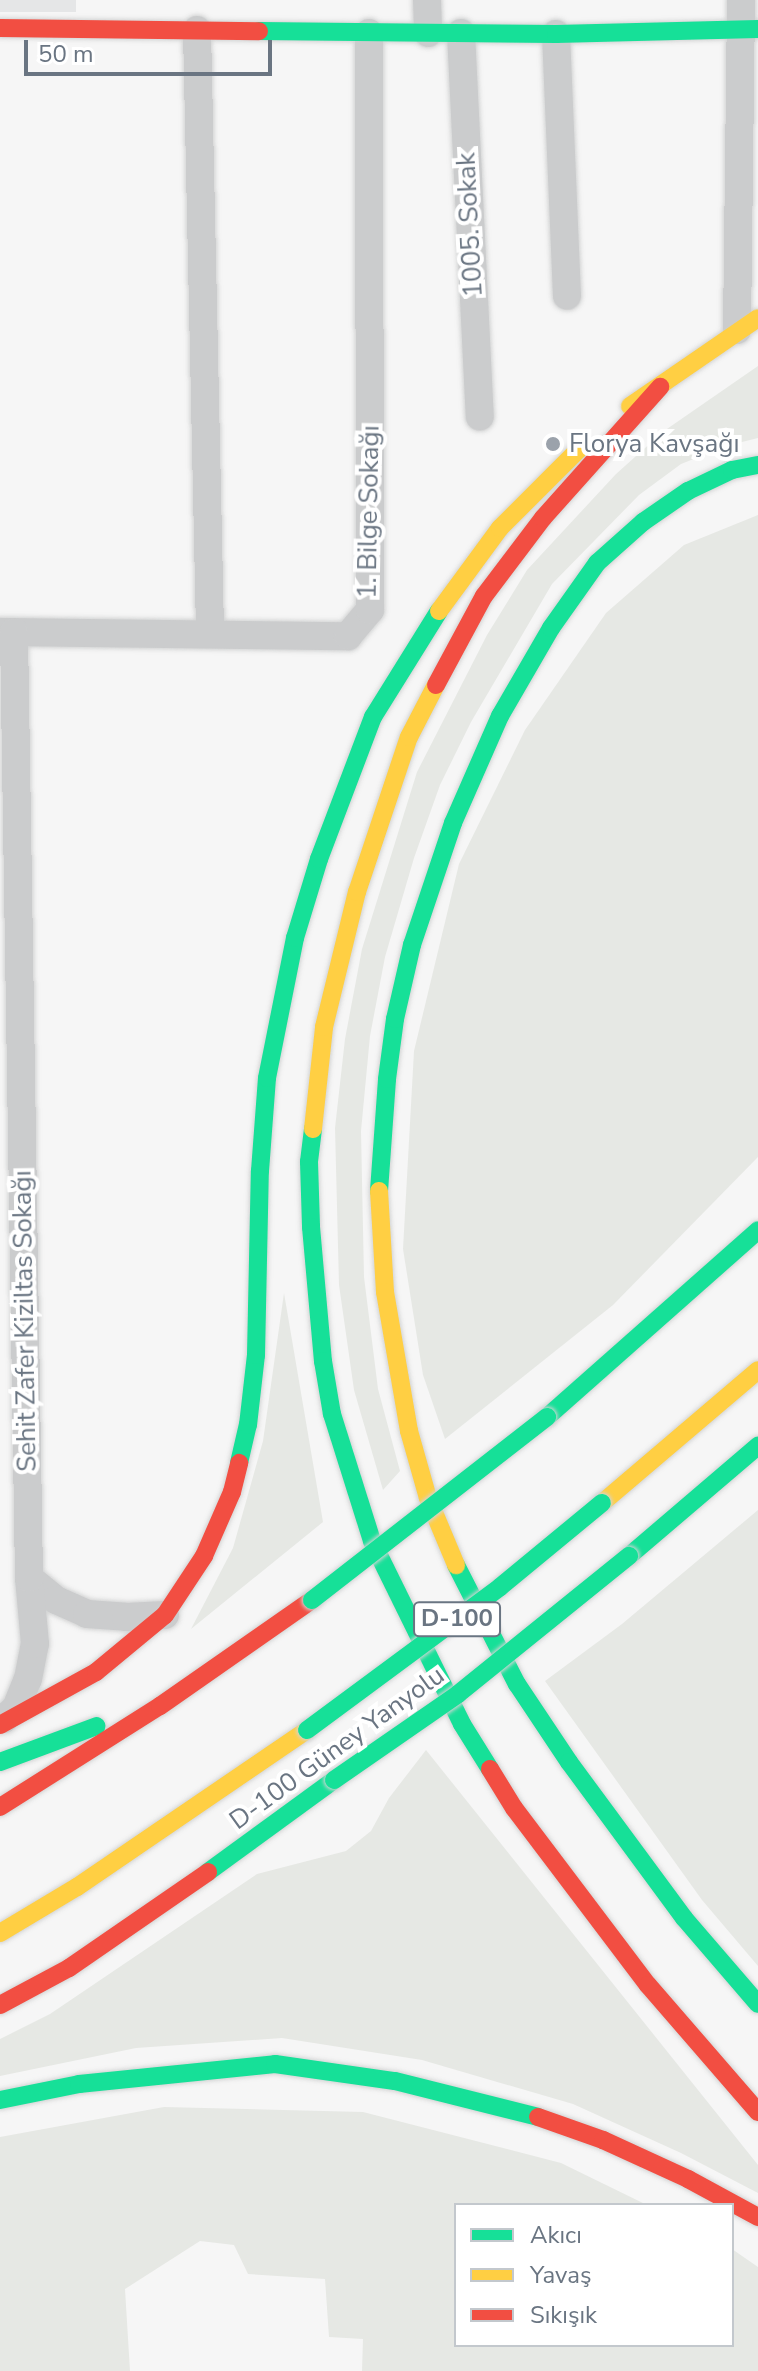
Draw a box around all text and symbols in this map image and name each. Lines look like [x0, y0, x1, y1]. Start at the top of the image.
scale bar [28, 24, 276, 74]
text: 50 m [38, 38, 94, 70]
street label: 1005. Sokak [451, 152, 489, 298]
street label: 1. Bilge Sokağı [352, 425, 386, 599]
place label: Florya Kavşağı [569, 428, 740, 460]
marker: Florya Kavşağı [544, 435, 562, 453]
street label: Sehit Zafer Kiziltas Sokağı [7, 1170, 43, 1472]
road number: D-100 [413, 1599, 501, 1639]
street label: D-100 Güney Yanyolu [224, 1660, 450, 1836]
legend [454, 2203, 734, 2347]
text: Akıcı [530, 2219, 582, 2251]
text: Yavaş [530, 2259, 591, 2291]
text: Sıkışık [530, 2299, 597, 2331]

